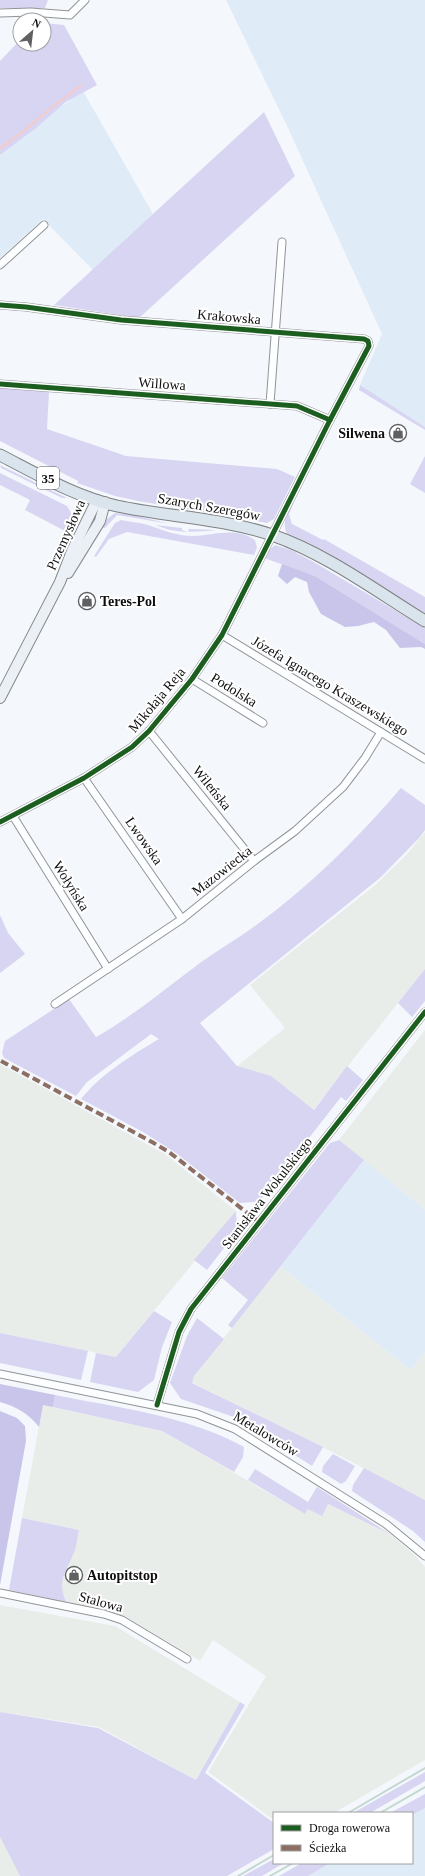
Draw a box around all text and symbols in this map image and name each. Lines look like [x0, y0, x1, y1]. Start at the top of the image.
north arrow [12, 12, 52, 52]
text: N [30, 16, 43, 30]
street label: Krakowska [197, 307, 262, 327]
street label: Willowa [138, 375, 187, 393]
shop icon: Silwena [388, 423, 408, 443]
place label: Silwena [338, 426, 385, 441]
road number: 35 [37, 467, 59, 489]
street label: Szarych Szeregów [157, 491, 262, 524]
street label: Przemysłowa [44, 497, 89, 573]
shop icon: Teres-Pol [77, 591, 97, 611]
place label: Teres-Pol [100, 594, 156, 609]
street label: Józefa Ignacego Kraszewskiego [249, 633, 411, 739]
street label: Mikołaja Reja [126, 664, 189, 735]
street label: Podolska [208, 670, 260, 710]
street label: Wileńska [190, 763, 235, 814]
street label: Lwowska [122, 814, 166, 868]
street label: Mazowiecka [189, 843, 255, 899]
street label: Wołyńska [50, 858, 93, 914]
street label: Stanisława Wokulskiego [219, 1134, 315, 1252]
street label: Metalowców [231, 1409, 302, 1460]
shop icon: Autopitstop [64, 1565, 84, 1585]
place label: Autopitstop [87, 1568, 158, 1583]
street label: Stalowa [77, 1589, 125, 1615]
legend [273, 1812, 413, 1864]
text: Droga rowerowa [309, 1821, 391, 1835]
text: Ścieżka [309, 1841, 347, 1855]

